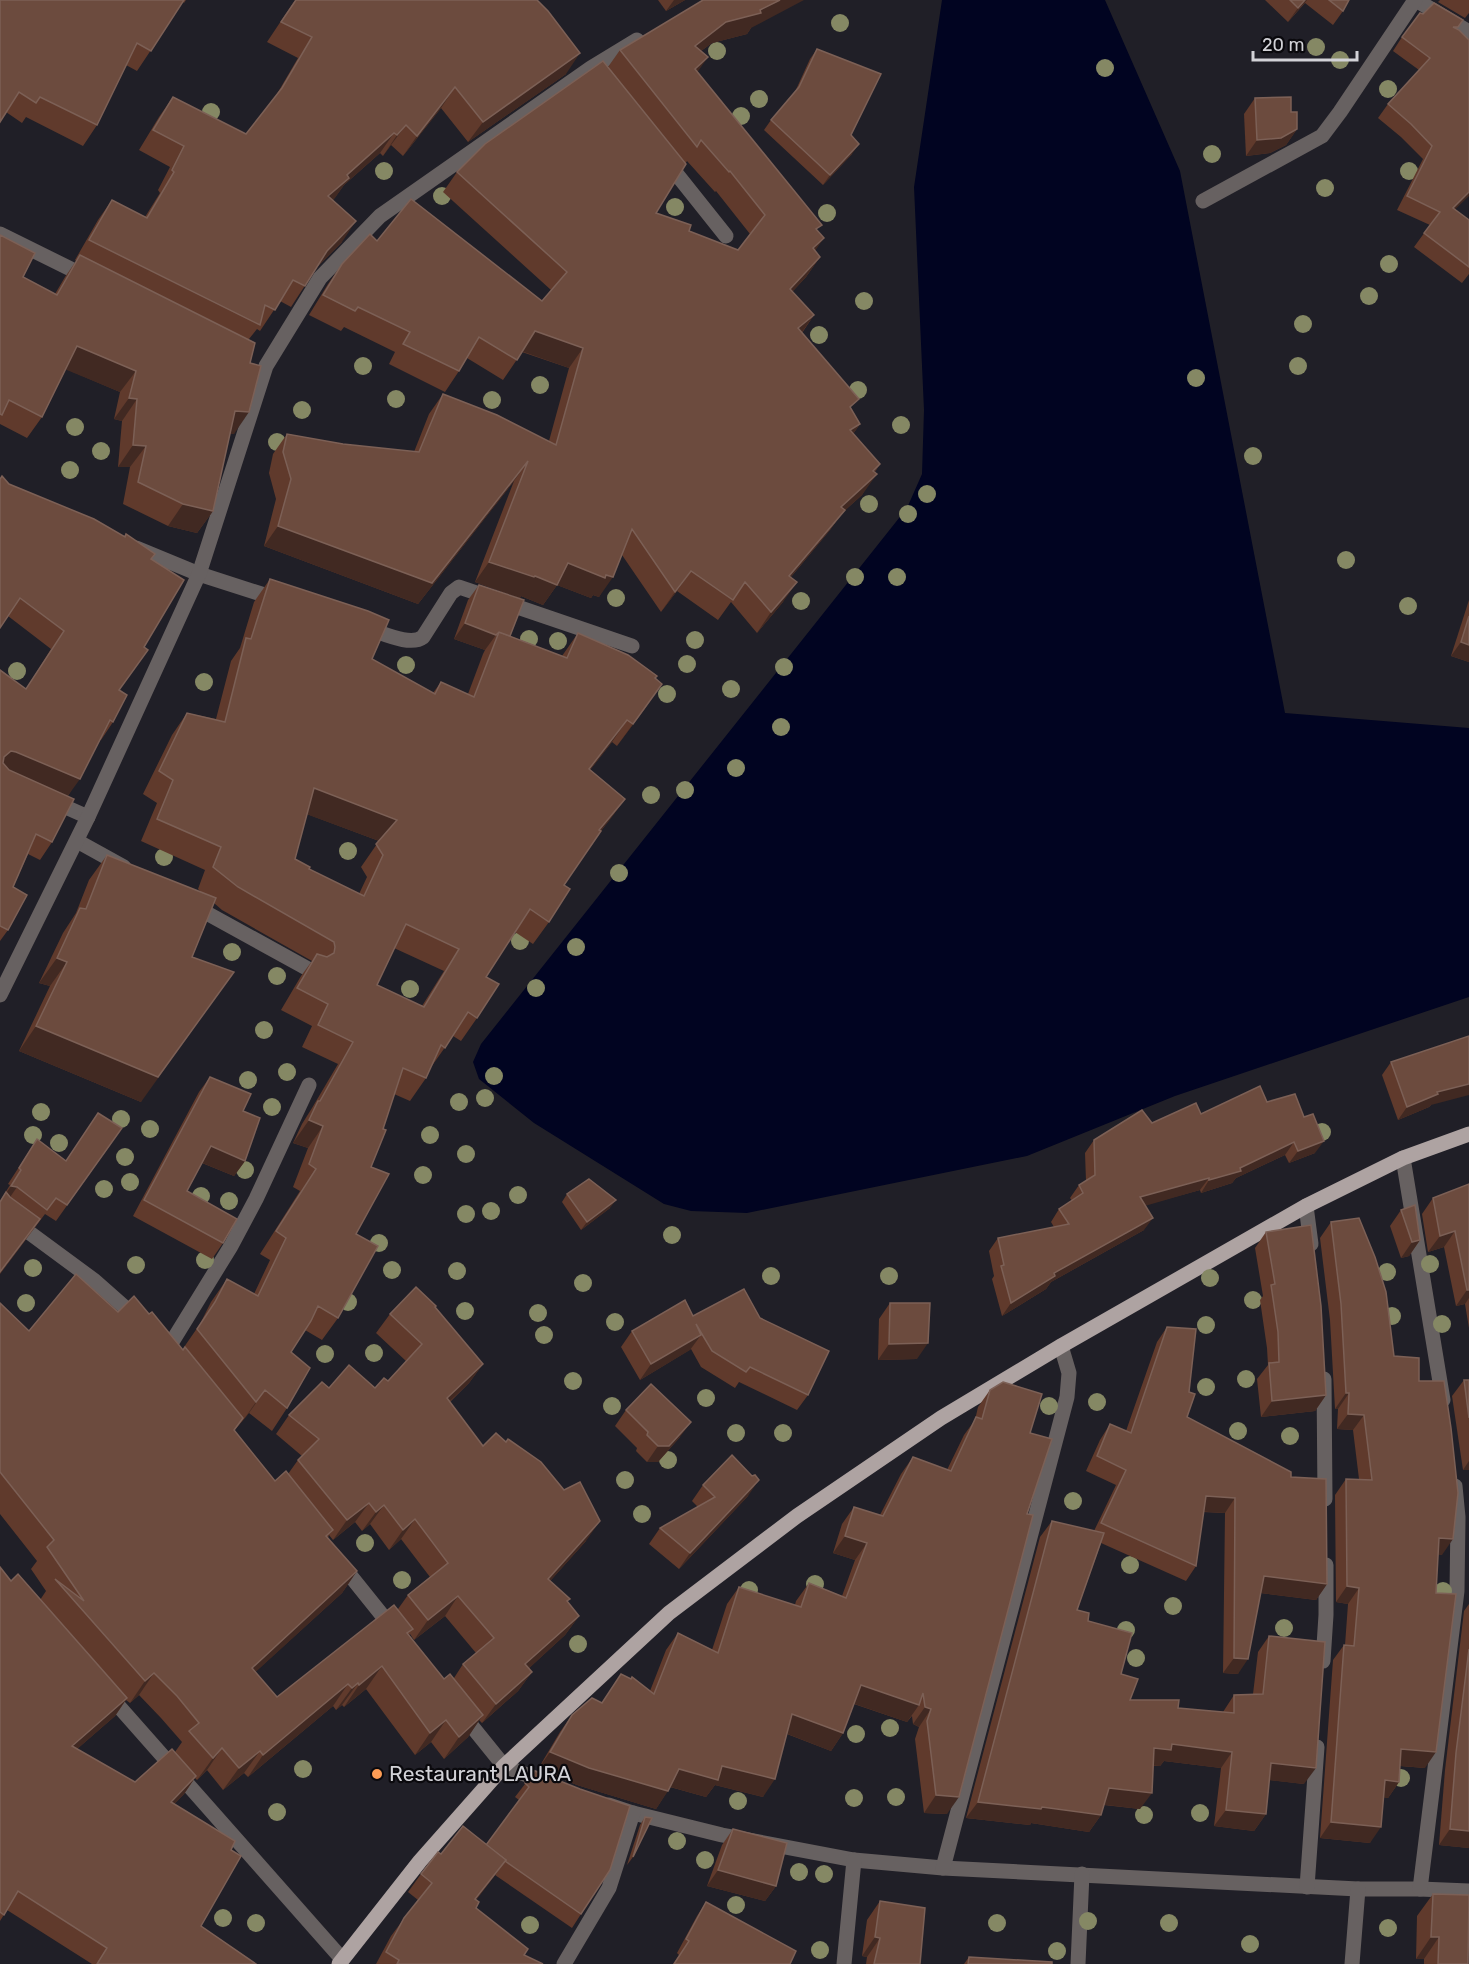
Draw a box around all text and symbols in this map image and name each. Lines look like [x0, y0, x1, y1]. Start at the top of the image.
scale bar [1253, 24, 1356, 62]
text: 20 m [1262, 34, 1304, 56]
place label: Restaurant LAURA [389, 1761, 571, 1786]
marker: Restaurant LAURA [370, 1767, 384, 1781]

